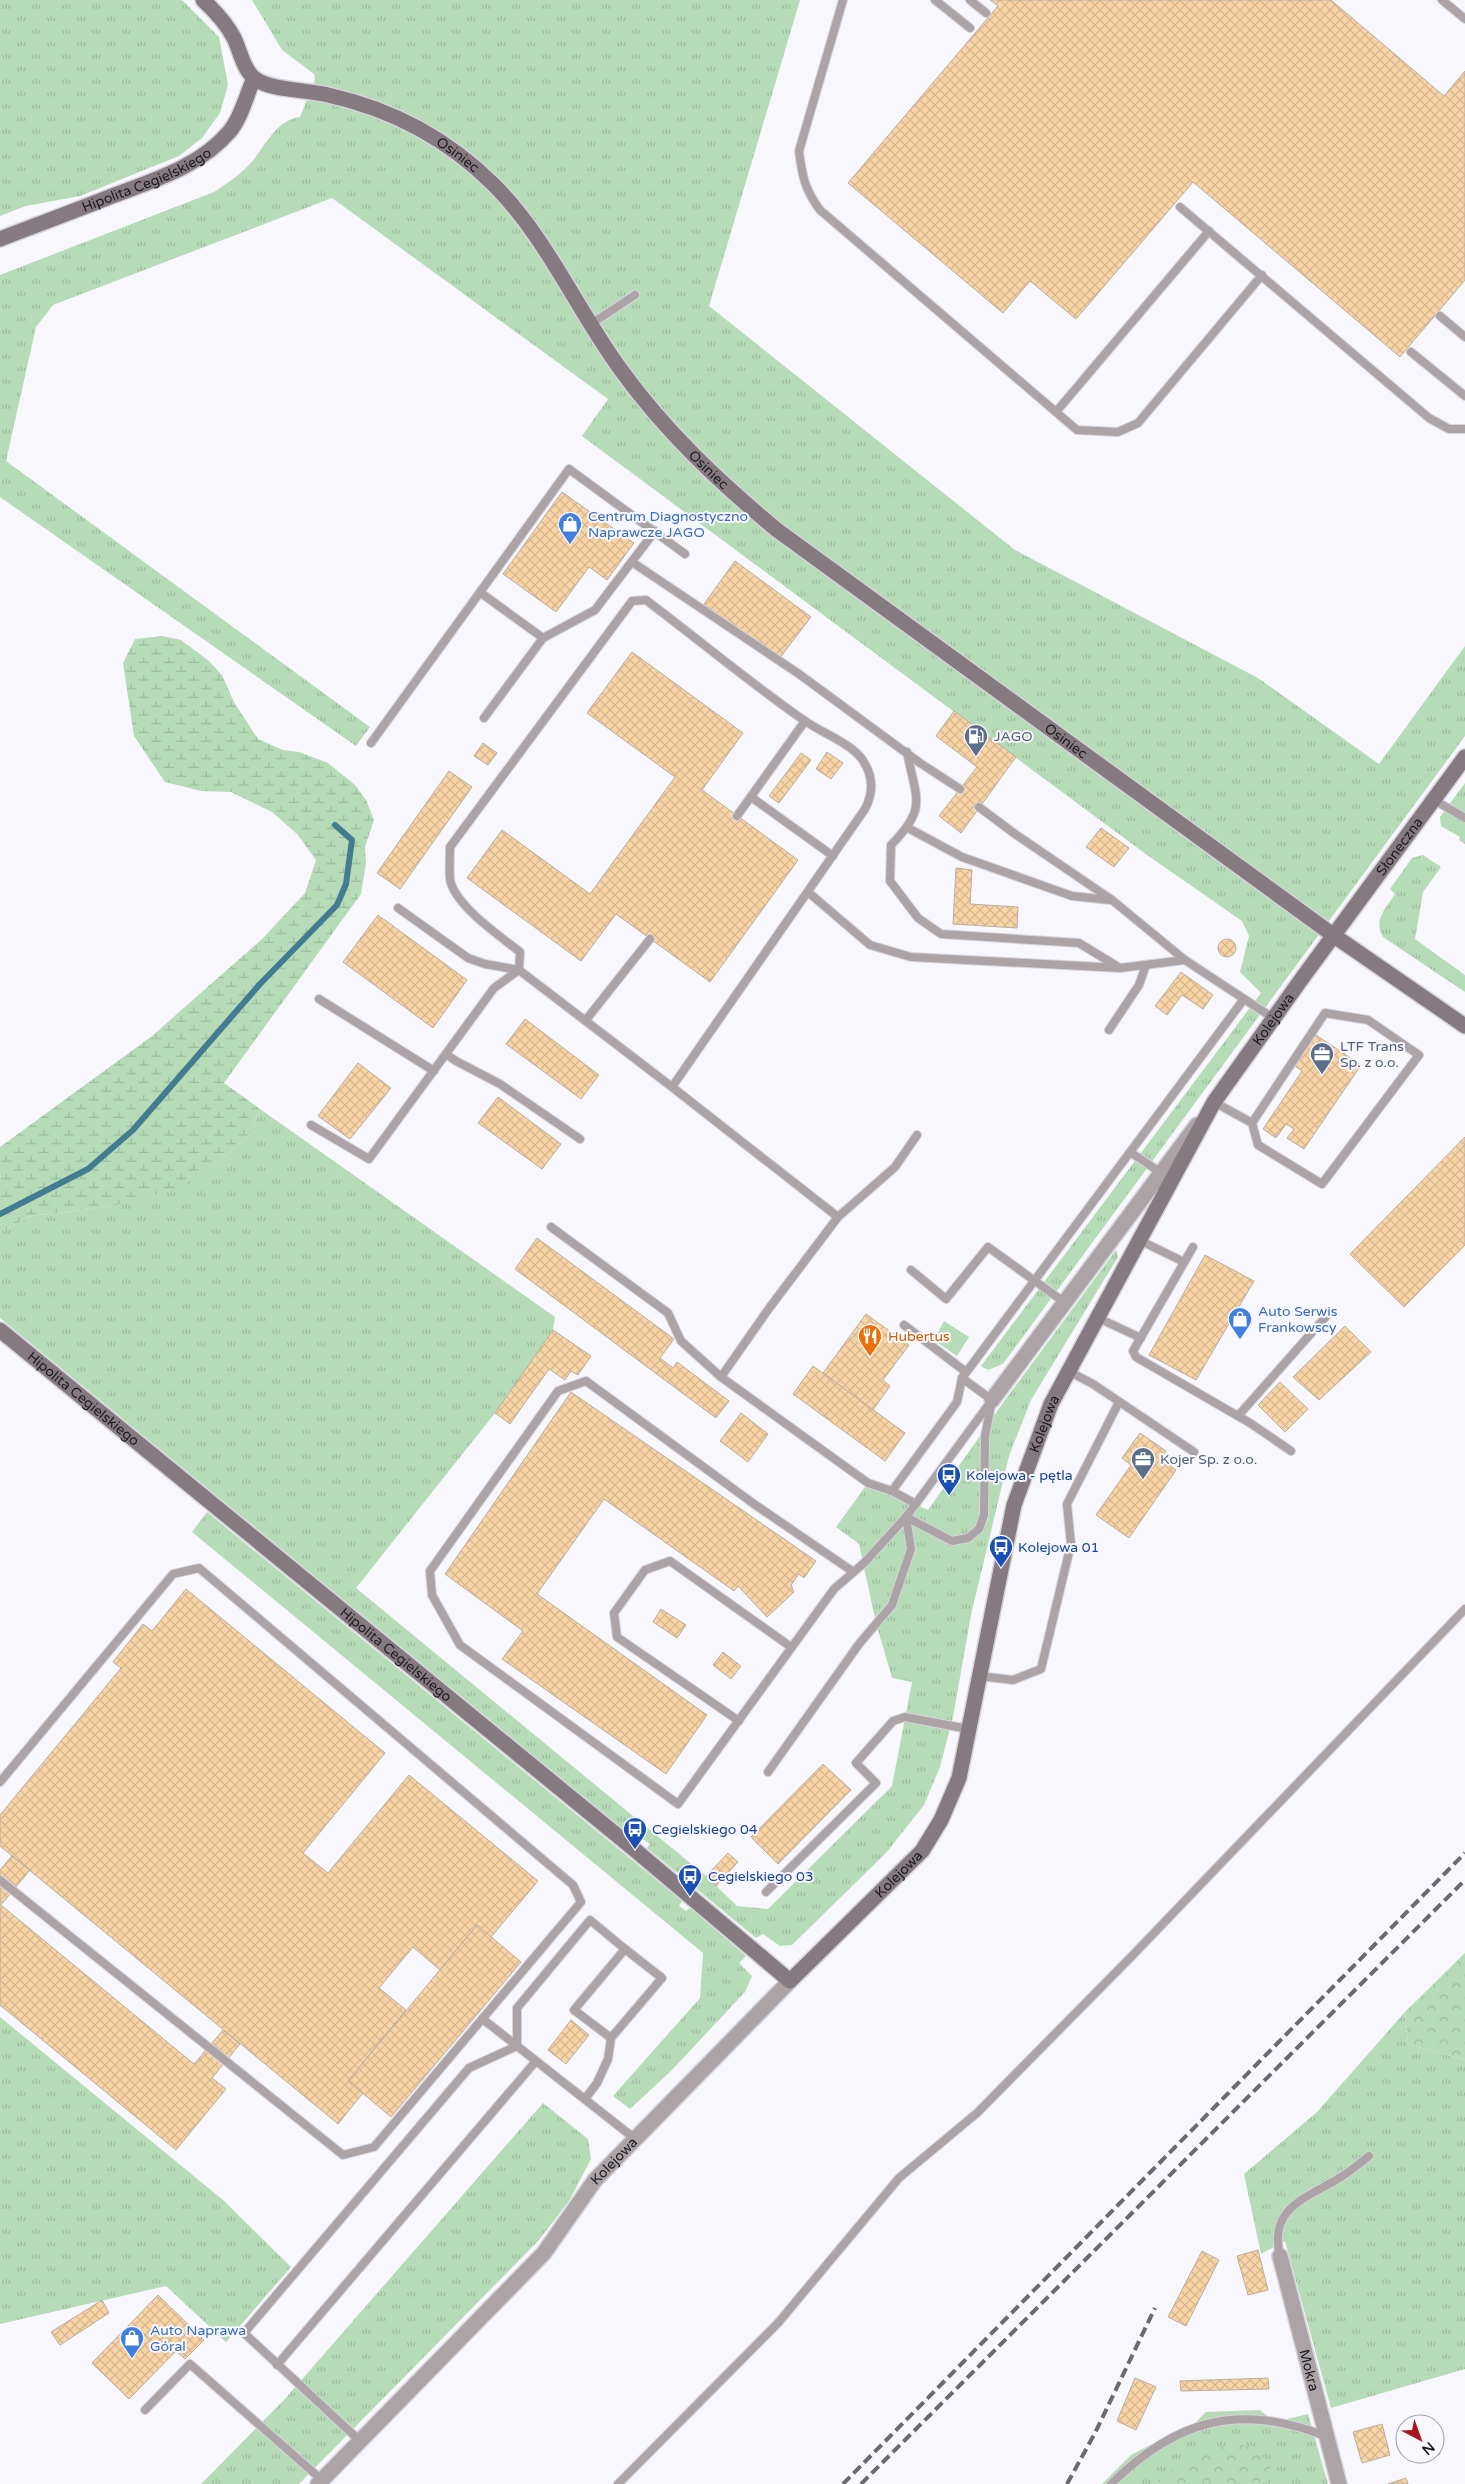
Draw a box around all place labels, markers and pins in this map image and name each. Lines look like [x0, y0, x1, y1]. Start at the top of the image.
place label: Centrum Diagnostyczno Naprawcze JAGO [588, 508, 748, 541]
shop icon: Centrum Diagnostyczno Naprawcze JAGO [557, 511, 583, 545]
fuel station icon: JAGO [963, 723, 989, 757]
place label: JAGO [994, 728, 1033, 745]
place label: LTF Trans Sp. z o.o. [1340, 1038, 1404, 1071]
office icon: LTF Trans Sp. z o.o. [1309, 1041, 1335, 1075]
place label: Auto Serwis Frankowscy [1258, 1303, 1338, 1336]
shop icon: Auto Serwis Frankowscy [1227, 1306, 1253, 1340]
restaurant icon: Hubertus [857, 1323, 883, 1357]
place label: Hubertus [888, 1328, 950, 1345]
office icon: Kojer Sp. z o.o. [1130, 1446, 1156, 1480]
place label: Kojer Sp. z o.o. [1160, 1451, 1257, 1468]
bus stop icon: Kolejowa - pętla [936, 1462, 962, 1496]
place label: Kolejowa - pętla [966, 1467, 1073, 1484]
bus stop icon: Kolejowa 01 [988, 1534, 1014, 1568]
place label: Kolejowa 01 [1018, 1539, 1099, 1556]
bus stop icon: Cegielskiego 04 [622, 1816, 648, 1850]
place label: Cegielskiego 04 [652, 1821, 758, 1838]
bus stop icon: Cegielskiego 03 [677, 1863, 703, 1897]
place label: Cegielskiego 03 [708, 1868, 814, 1885]
place label: Auto Naprawa Góral [150, 2322, 246, 2355]
shop icon: Auto Naprawa Góral [119, 2325, 145, 2359]

